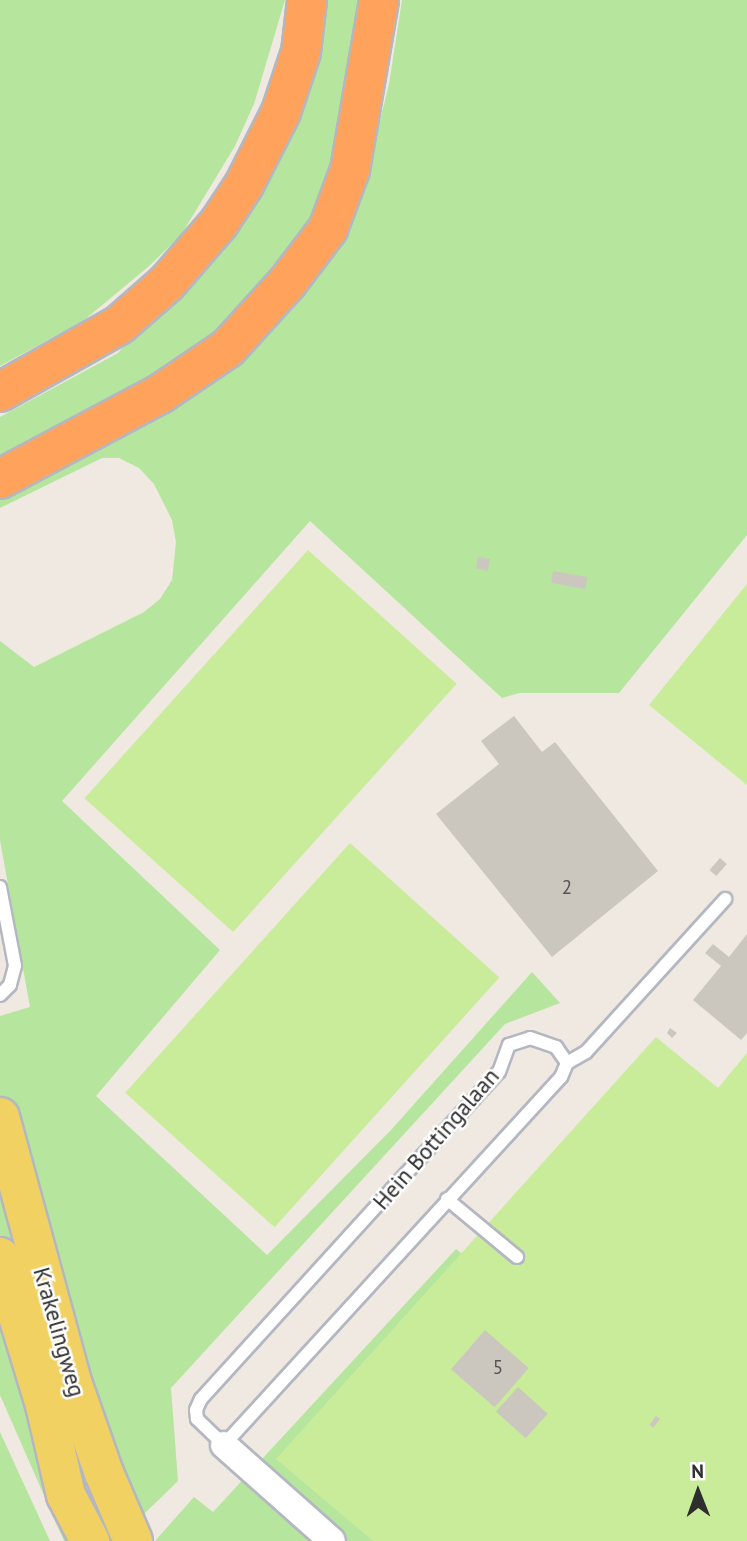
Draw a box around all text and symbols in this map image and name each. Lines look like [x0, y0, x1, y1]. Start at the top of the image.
house number: 2 [562, 877, 572, 899]
street label: Hein Bottingalaan [367, 1063, 505, 1215]
street label: Krakelingweg [27, 1264, 91, 1400]
house number: 5 [493, 1357, 503, 1379]
north arrow [663, 1457, 733, 1527]
text: N [691, 1459, 704, 1483]

